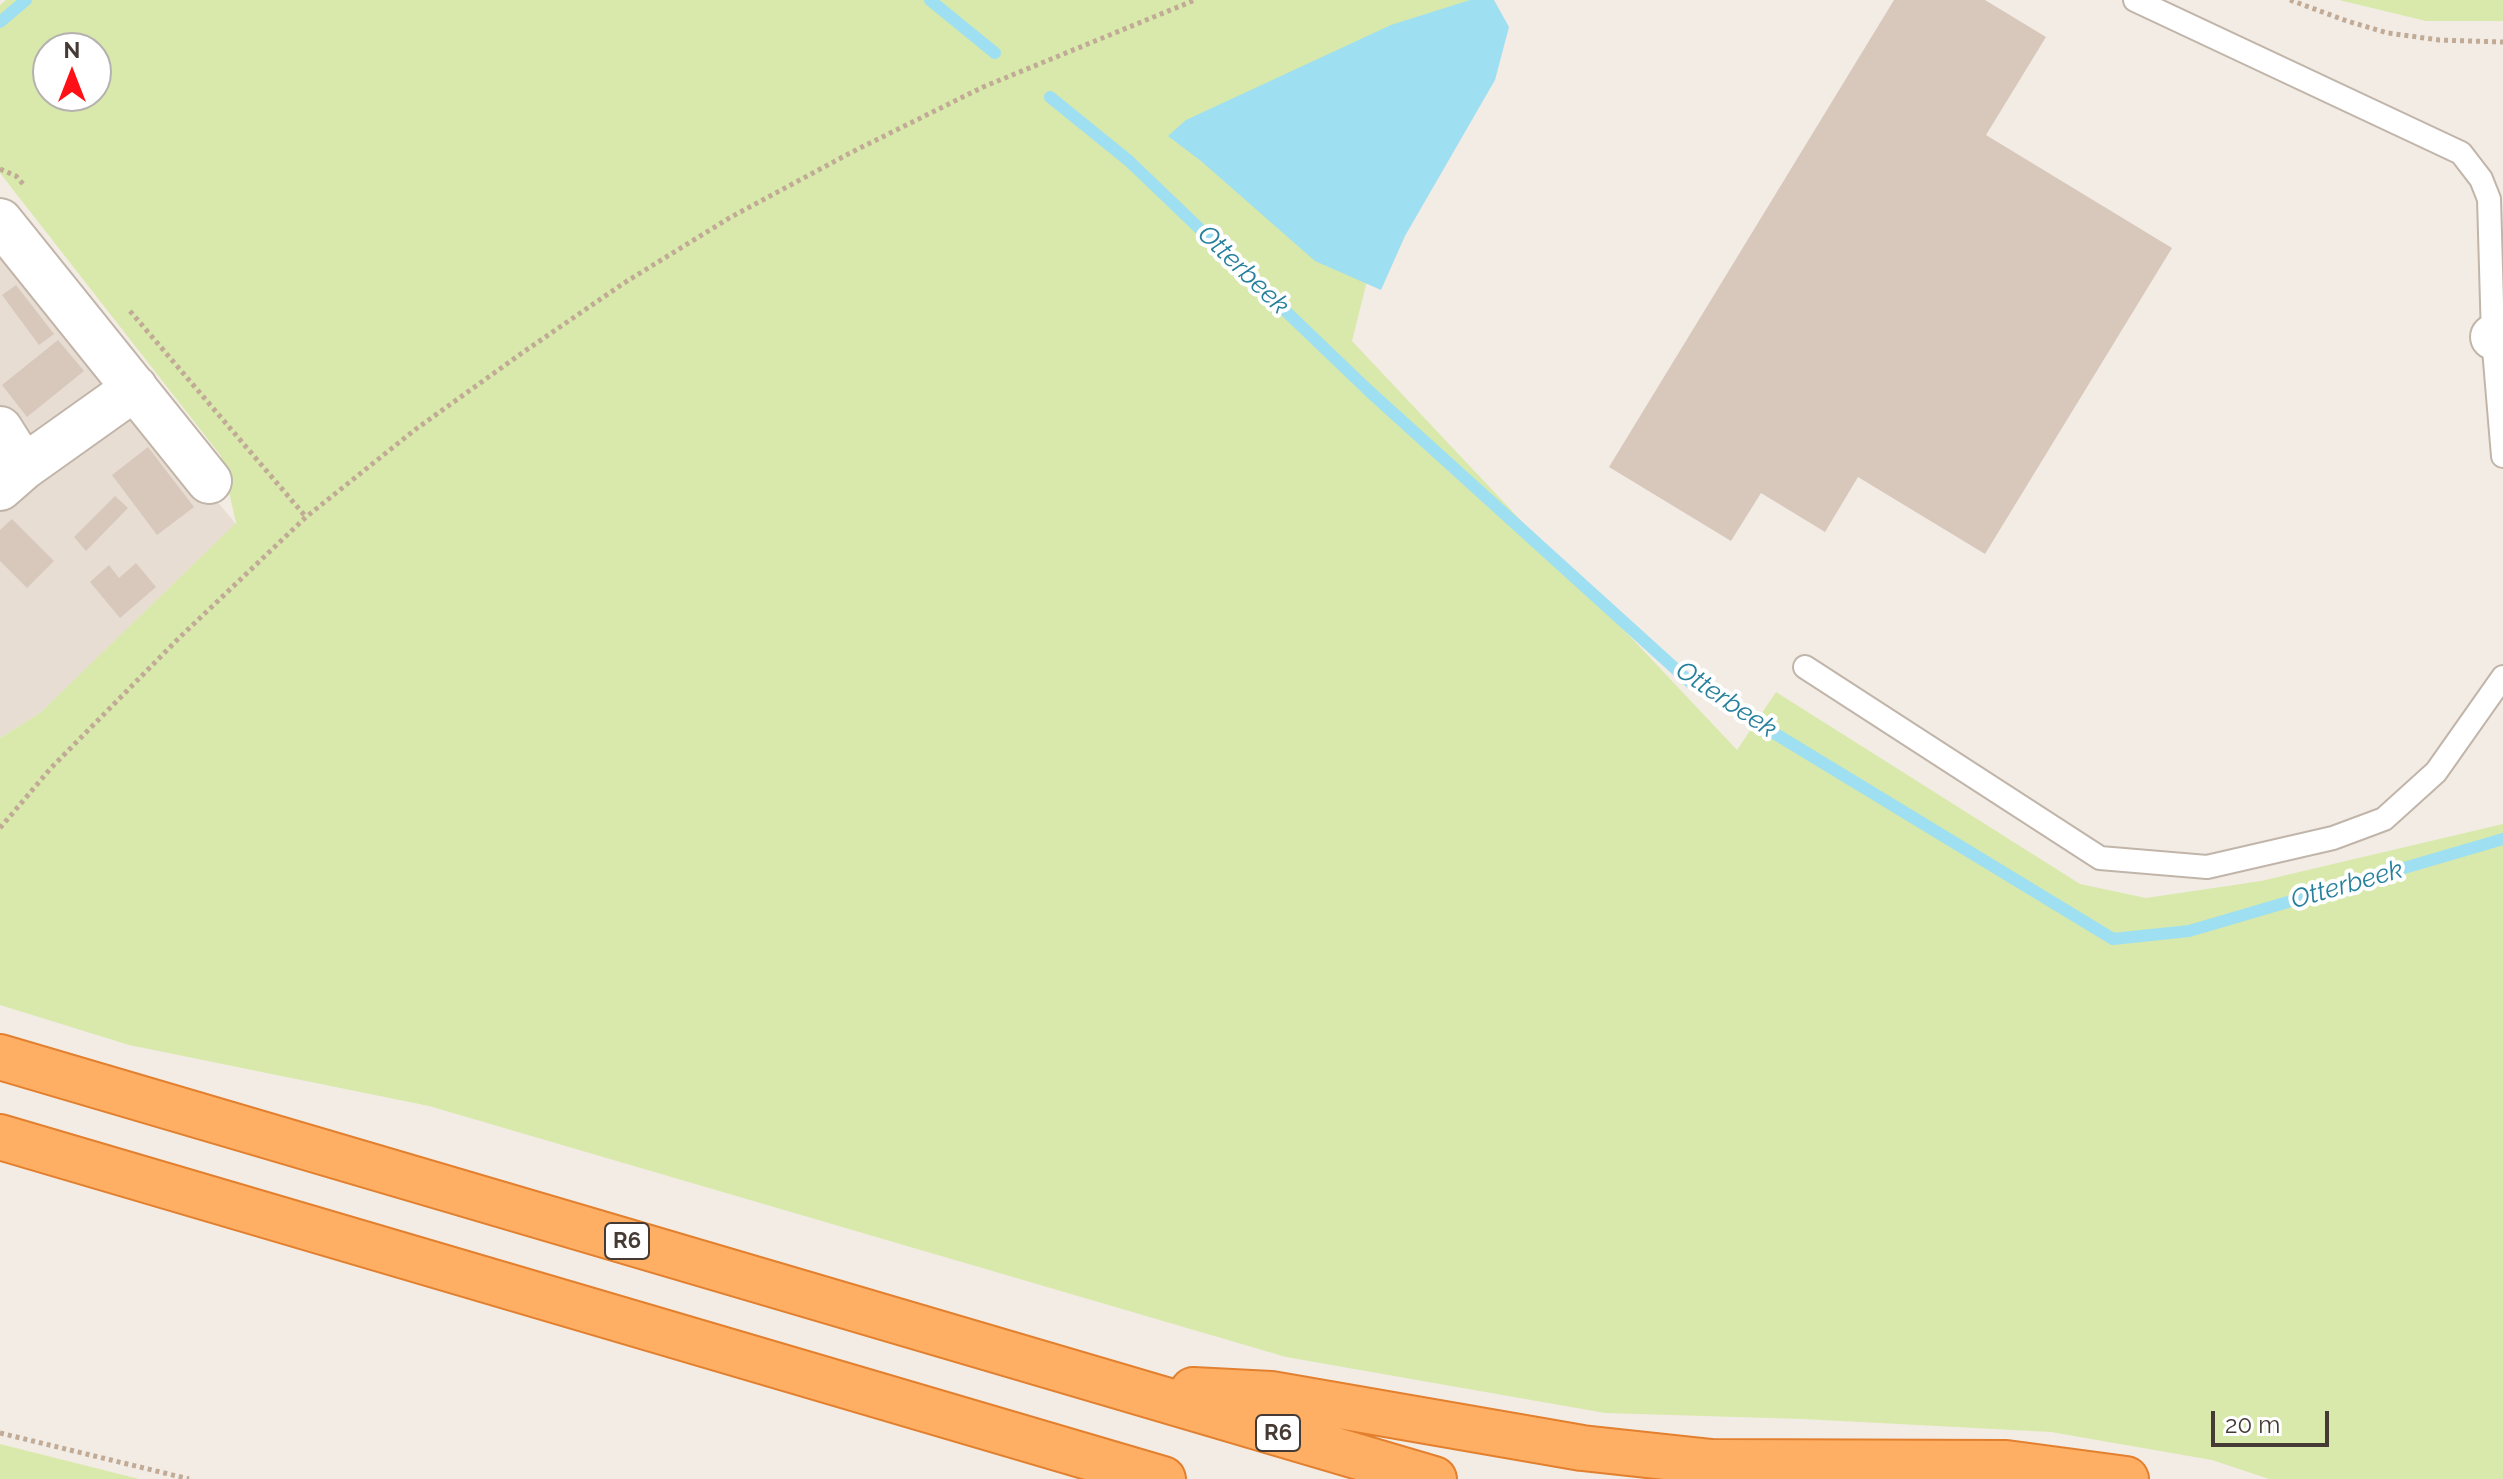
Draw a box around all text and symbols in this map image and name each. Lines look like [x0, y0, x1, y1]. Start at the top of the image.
north arrow [32, 32, 112, 112]
text: N [64, 37, 80, 63]
water label: Otterbeek [1191, 219, 1295, 321]
water label: Otterbeek [1670, 655, 1782, 745]
water label: Otterbeek [2287, 854, 2407, 916]
road number: R6 [605, 1223, 649, 1259]
scale bar [2215, 1395, 2333, 1445]
text: 20 m [2225, 1410, 2280, 1439]
road number: R6 [1256, 1415, 1300, 1451]

